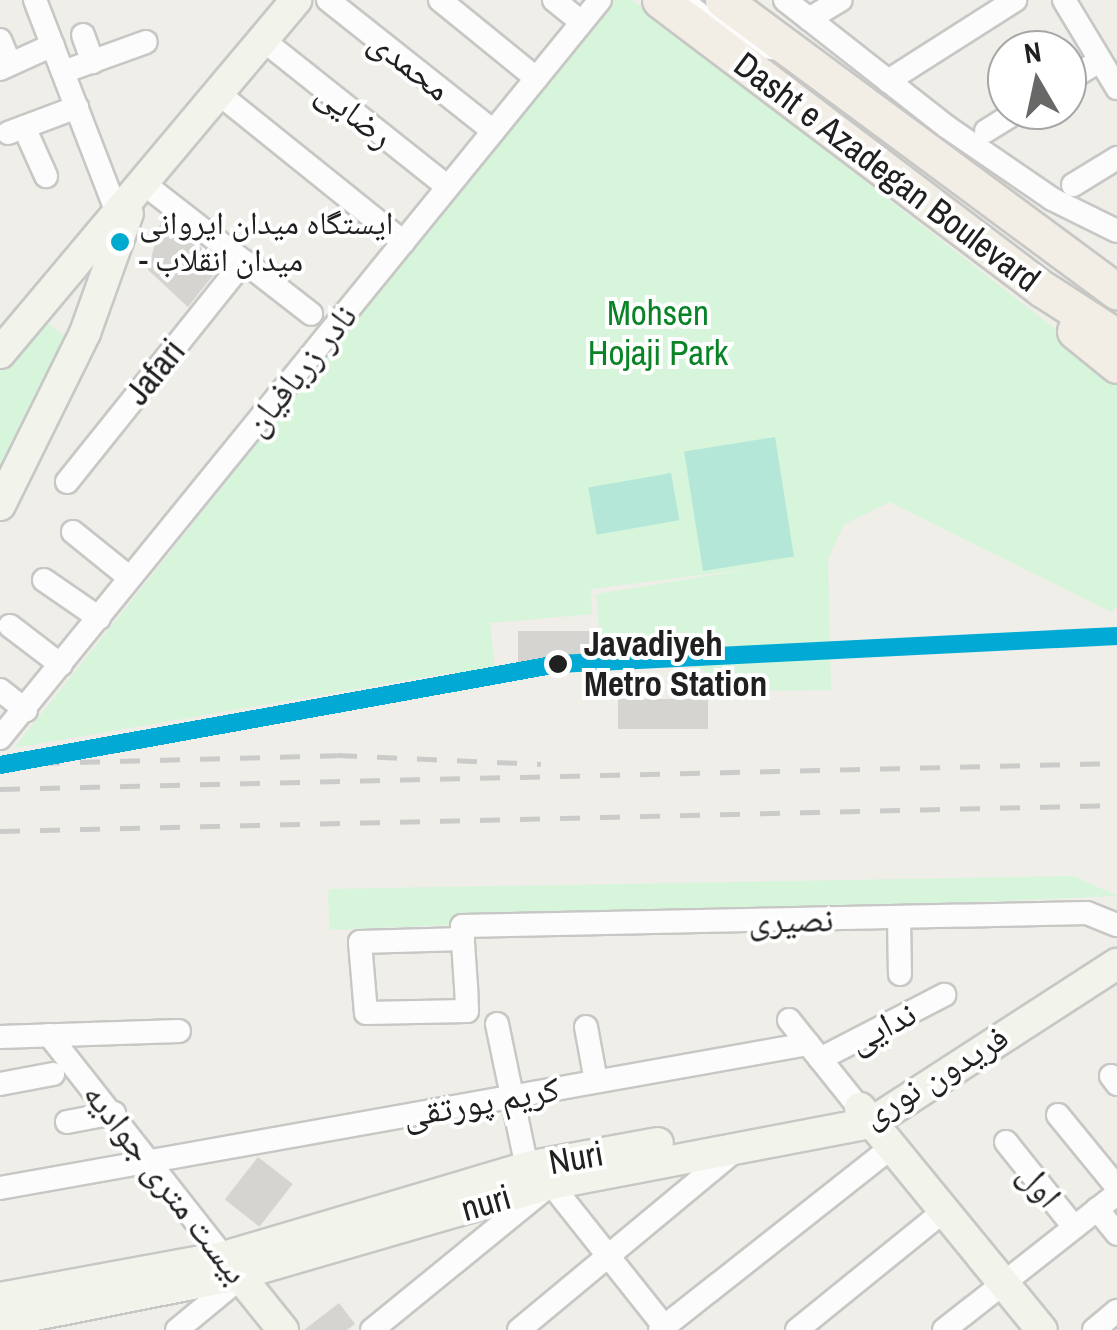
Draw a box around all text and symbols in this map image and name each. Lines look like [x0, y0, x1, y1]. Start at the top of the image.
street label: محمدی [361, 20, 459, 110]
north arrow [987, 30, 1087, 130]
text: N [1021, 32, 1044, 72]
street label: Dasht e Azadegan Boulevard [725, 43, 1049, 301]
street label: رضایی [308, 71, 402, 157]
place label: ایستگاه میدان ایروانی - میدان انقلاب [139, 205, 393, 280]
marker: ایستگاه میدان ایروانی - میدان انقلاب [110, 232, 130, 252]
park label: Mohsen Hojaji Park [588, 292, 728, 374]
street label: نادر زربافیان [234, 296, 366, 444]
street label: Jafari [116, 331, 194, 413]
place label: Javadiyeh Metro Station [584, 623, 767, 705]
marker: Javadiyeh Metro Station [541, 647, 575, 681]
street label: نصیری [748, 898, 834, 942]
street label: ندایی [841, 992, 923, 1062]
street label: فریدون نوری [854, 1016, 1016, 1136]
street label: کریم پورتقی [399, 1068, 563, 1136]
street label: بیست متری جوادیه [74, 1074, 258, 1292]
street label: Nuri [546, 1133, 606, 1183]
street label: اول [1009, 1154, 1071, 1216]
street label: nuri [456, 1176, 516, 1230]

